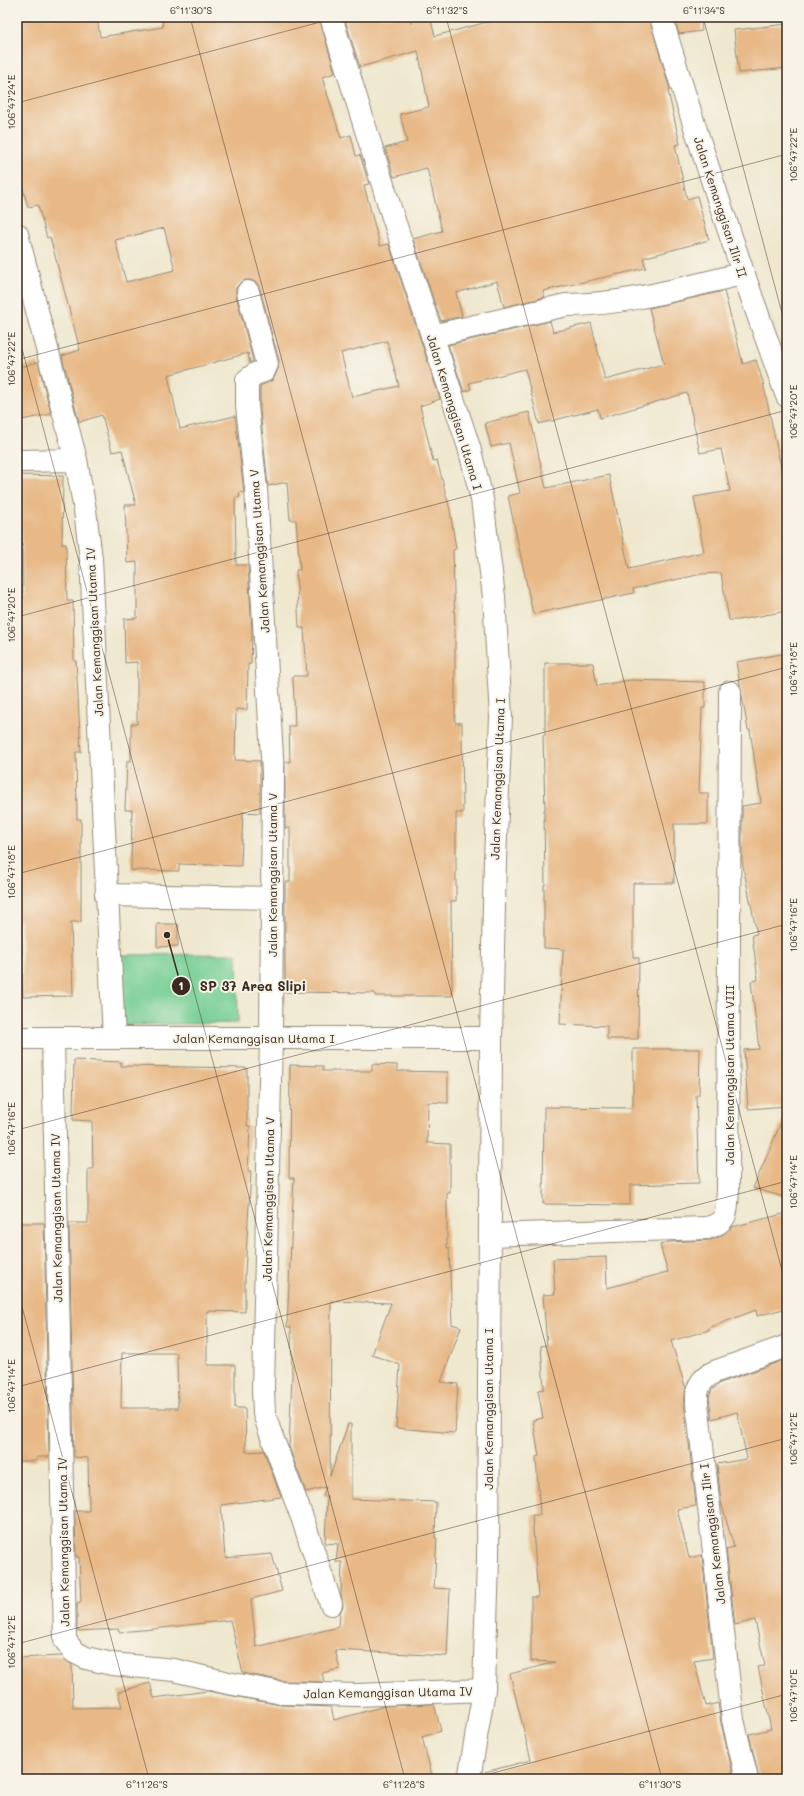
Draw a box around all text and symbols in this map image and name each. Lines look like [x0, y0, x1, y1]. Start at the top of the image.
text: 6°11'30"S [170, 3, 212, 17]
text: 6°11'32"S [426, 3, 468, 17]
text: 6°11'34"S [683, 3, 725, 17]
text: 106°47'24"E [4, 74, 18, 129]
text: 106°47'22"E [786, 127, 800, 182]
street label: Jalan Kemanggisan Ilir II [691, 135, 751, 279]
text: 106°47'22"E [4, 331, 18, 386]
street label: Jalan Kemanggisan Utama I [424, 332, 486, 492]
text: 106°47'20"E [786, 384, 800, 440]
street label: Jalan Kemanggisan Utama V [245, 468, 273, 633]
street label: Jalan Kemanggisan Utama IV [82, 547, 106, 717]
text: 106°47'20"E [4, 587, 18, 643]
text: 106°47'18"E [786, 642, 800, 696]
street label: Jalan Kemanggisan Utama I [486, 698, 508, 860]
street label: Jalan Kemanggisan Utama V [264, 793, 280, 957]
text: 106°47'18"E [4, 845, 18, 899]
text: 106°47'16"E [786, 898, 800, 952]
callout: SP 37 Area Slipi [171, 974, 314, 999]
text: 1 [178, 977, 184, 993]
text: SP 37 Area Slipi [200, 977, 306, 994]
street label: Jalan Kemanggisan Utama VIII [721, 985, 737, 1165]
street label: Jalan Kemanggisan Utama I [173, 1030, 335, 1046]
text: 106°47'16"E [4, 1102, 18, 1156]
street label: Jalan Kemanggisan Utama V [259, 1116, 277, 1281]
street label: Jalan Kemanggisan Utama IV [47, 1133, 65, 1303]
text: 106°47'14"E [786, 1155, 800, 1209]
street label: Jalan Kemanggisan Utama I [480, 1328, 496, 1490]
text: 106°47'14"E [4, 1359, 18, 1413]
text: 106°47'12"E [786, 1412, 800, 1466]
street label: Jalan Kemanggisan Utama IV [54, 1457, 72, 1627]
street label: Jalan Kemanggisan Ilir I [695, 1463, 729, 1605]
text: 106°47'12"E [4, 1615, 18, 1669]
text: 106°47'10"E [786, 1669, 800, 1723]
street label: Jalan Kemanggisan Utama IV [303, 1683, 473, 1701]
text: 6°11'26"S [126, 1777, 168, 1791]
text: 6°11'28"S [383, 1777, 425, 1791]
text: 6°11'30"S [639, 1777, 681, 1791]

